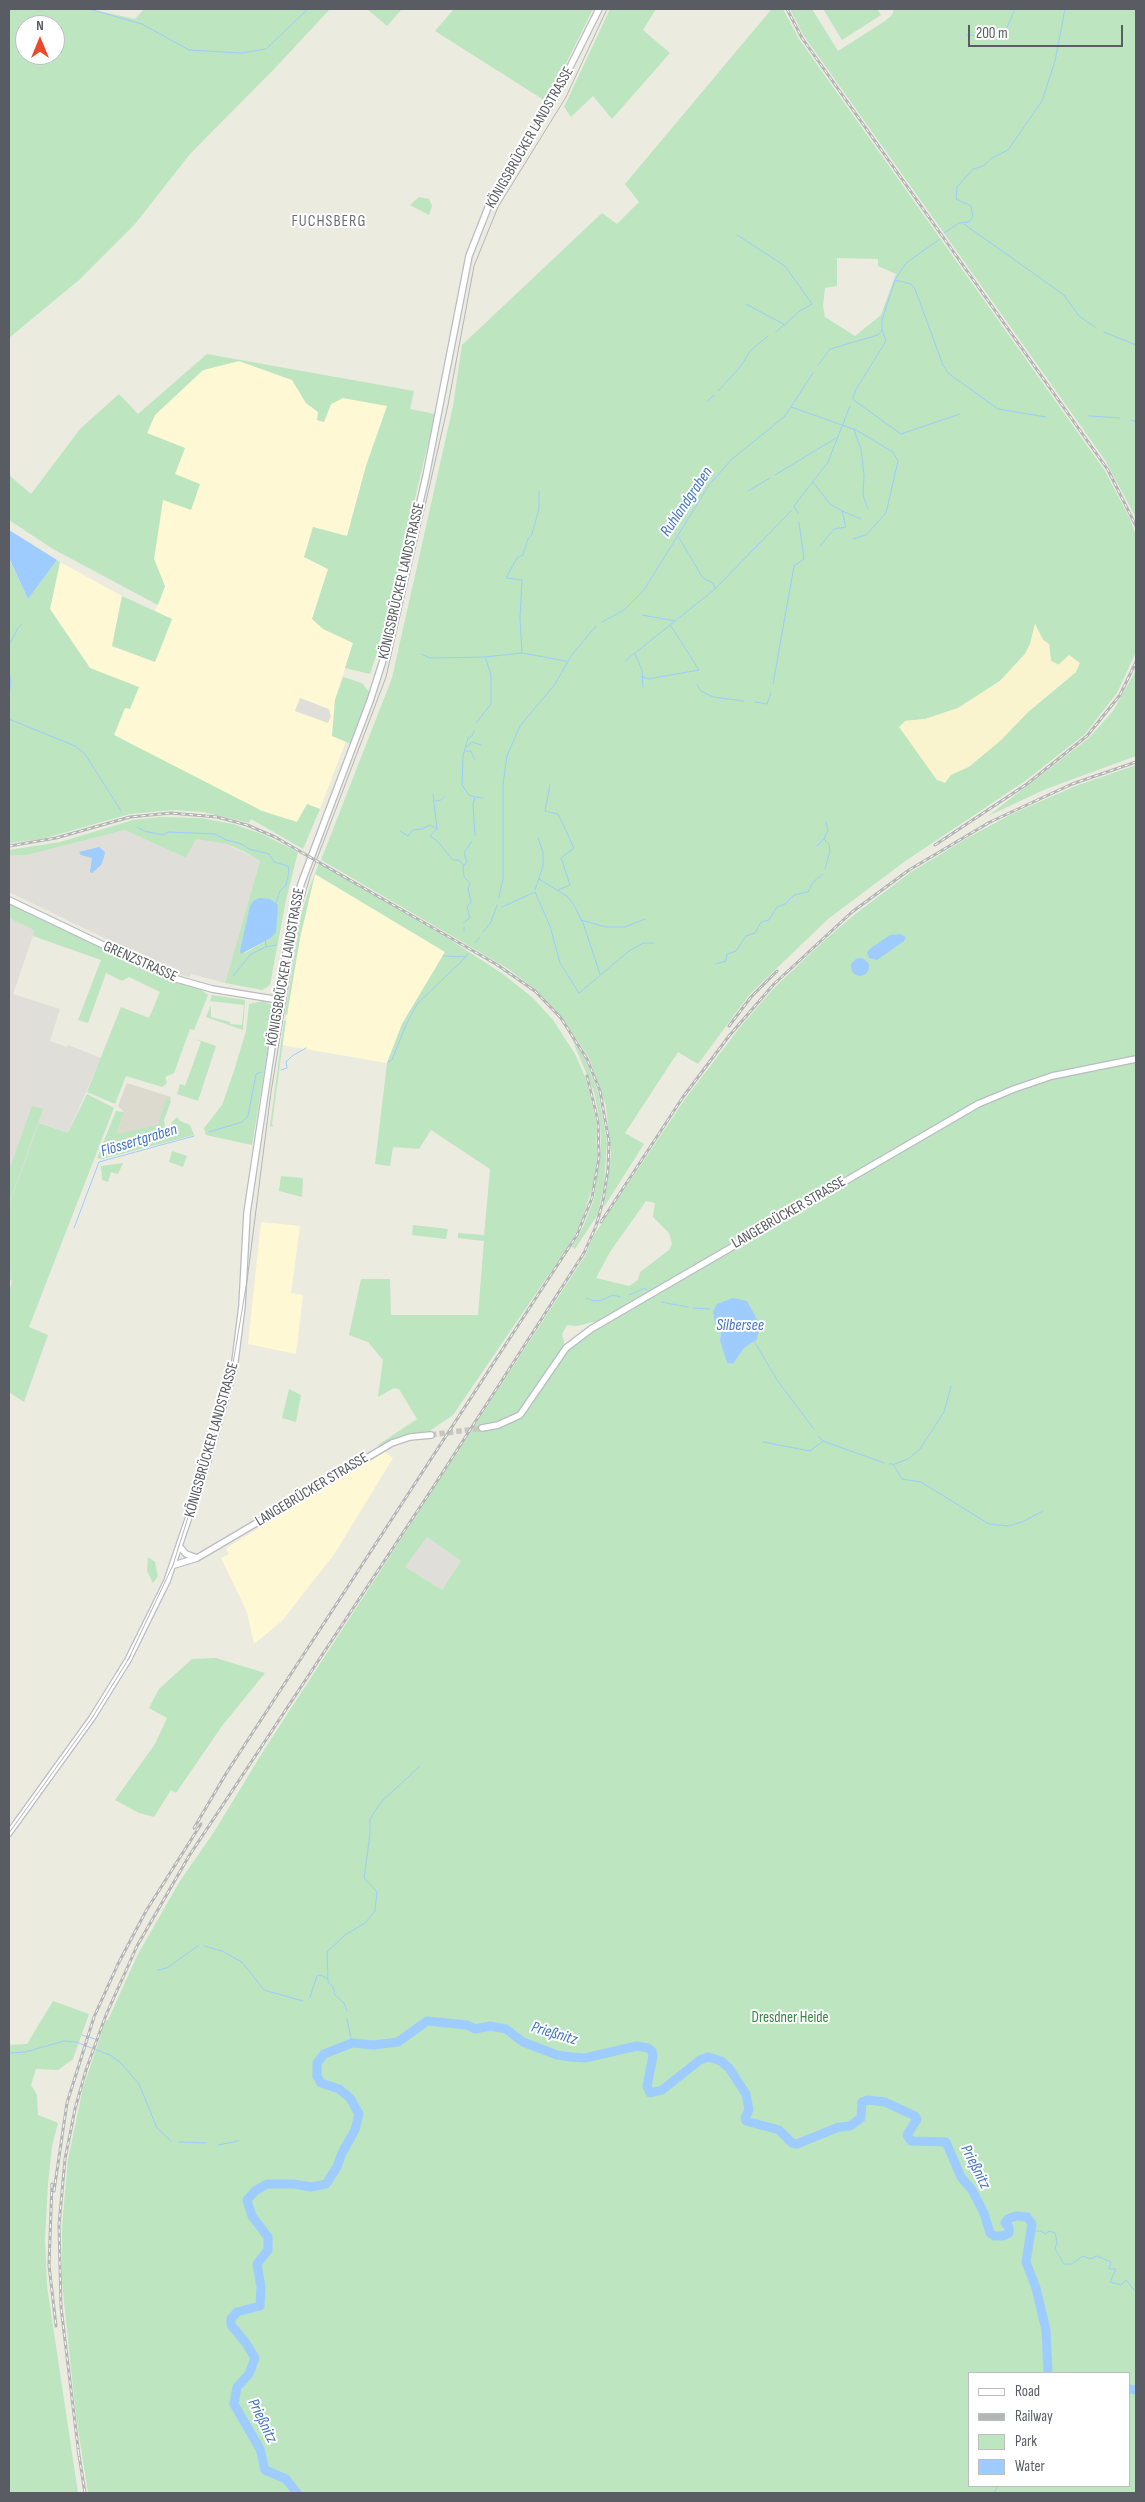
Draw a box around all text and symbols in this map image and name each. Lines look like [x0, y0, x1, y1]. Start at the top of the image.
north arrow [15, 15, 65, 65]
scale bar [970, 15, 1125, 47]
text: N [36, 17, 44, 34]
text: 200 m [976, 24, 1008, 43]
street label: KÖNIGSBRÜCKER LANDSTRASSE [482, 64, 578, 212]
district label: FUCHSBERG [290, 212, 368, 232]
water label: Ruhlandgraben [657, 464, 717, 540]
street label: KÖNIGSBRÜCKER LANDSTRASSE [375, 501, 429, 661]
street label: KÖNIGSBRÜCKER LANDSTRASSE [263, 886, 309, 1048]
street label: GRENZSTRASSE [100, 938, 180, 986]
water label: Flössertgraben [99, 1120, 179, 1162]
street label: LANGEBRÜCKER STRASSE [729, 1173, 849, 1253]
water label: Silbersee [716, 1316, 764, 1336]
street label: KÖNIGSBRÜCKER LANDSTRASSE [181, 1360, 243, 1520]
street label: LANGEBRÜCKER STRASSE [252, 1449, 372, 1531]
park label: Dresdner Heide [752, 2009, 828, 2027]
water label: Prießnitz [529, 2018, 579, 2050]
water label: Prießnitz [956, 2142, 994, 2192]
legend [968, 2372, 1130, 2487]
text: Road [1015, 2382, 1040, 2401]
water label: Prießnitz [243, 2396, 281, 2446]
text: Railway [1015, 2407, 1053, 2426]
text: Park [1015, 2432, 1037, 2451]
text: Water [1015, 2457, 1045, 2476]

